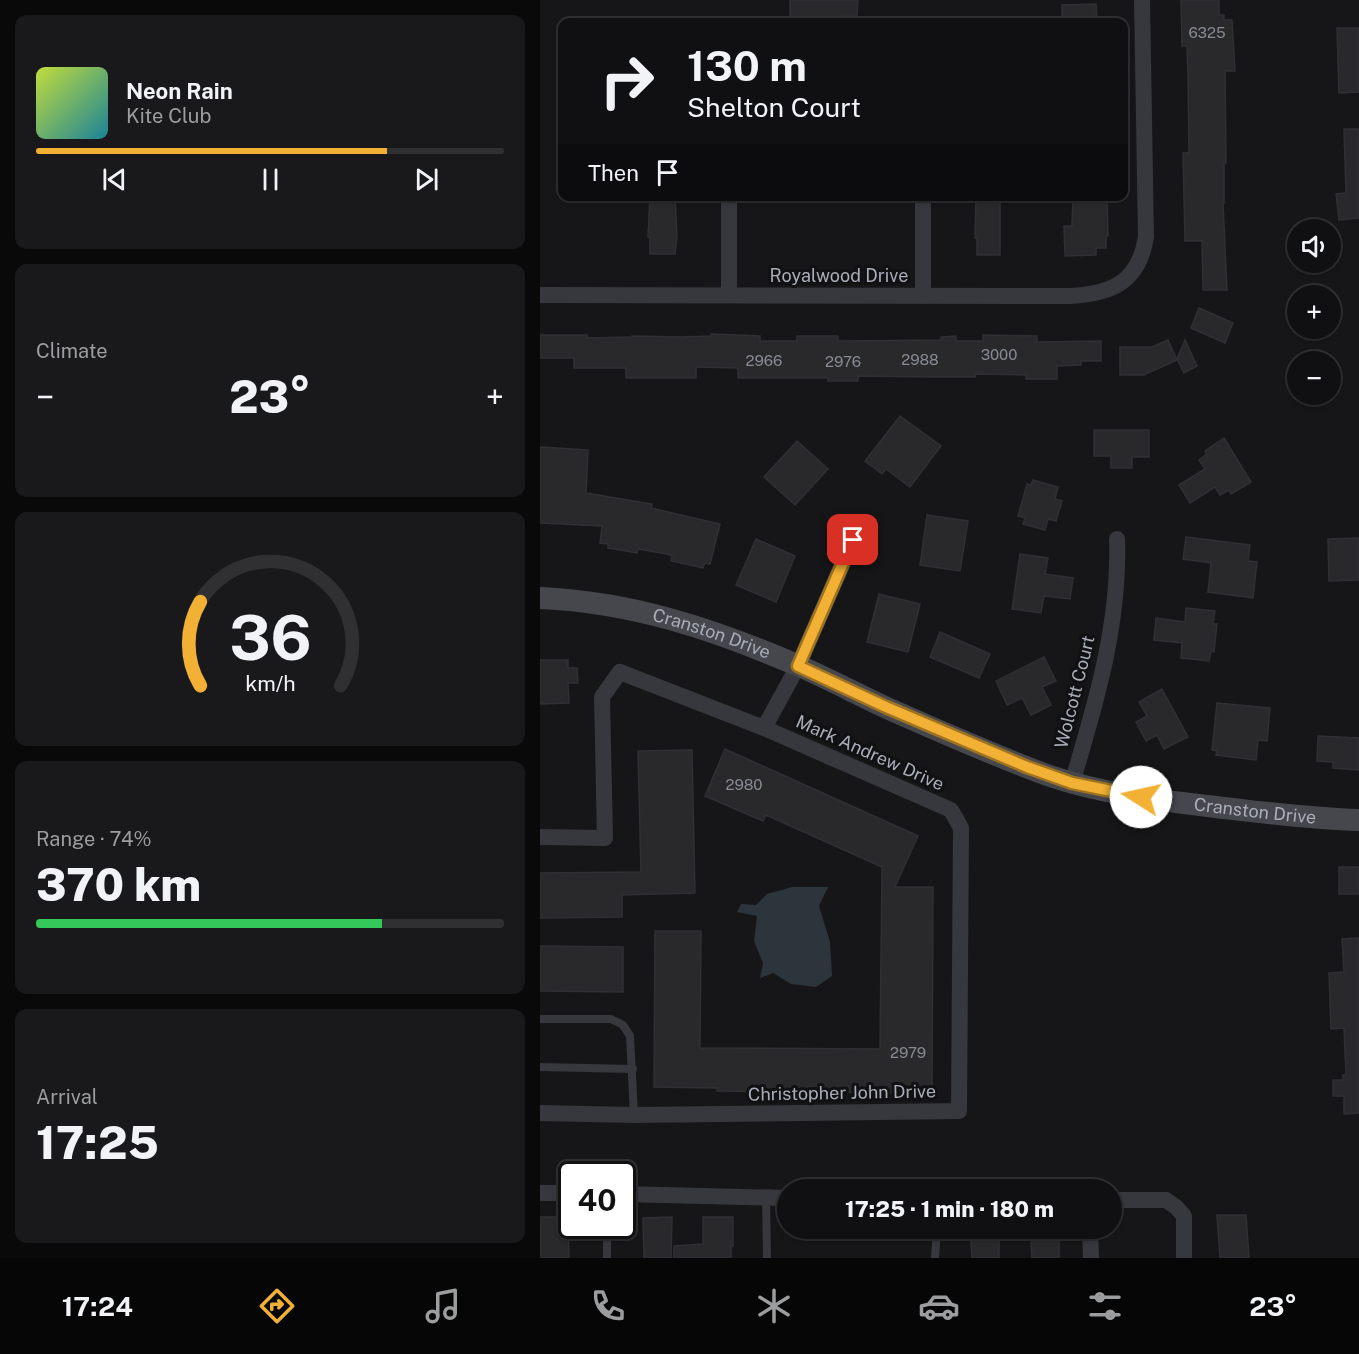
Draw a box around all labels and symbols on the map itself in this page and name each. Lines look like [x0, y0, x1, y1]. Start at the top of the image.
house number: 6325 [1188, 24, 1226, 41]
street label: Royalwood Drive [770, 265, 908, 286]
house number: 3000 [981, 346, 1017, 363]
house number: 2988 [901, 351, 939, 368]
house number: 2966 [746, 352, 782, 369]
house number: 2976 [825, 353, 861, 370]
pin [827, 514, 878, 565]
street label: Cranston Drive [651, 604, 774, 663]
street label: Wolcott Court [1050, 633, 1099, 750]
street label: Mark Andrew Drive [793, 710, 947, 795]
position arrow [1109, 765, 1173, 829]
house number: 2980 [725, 776, 763, 793]
street label: Cranston Drive [1193, 793, 1317, 828]
house number: 2979 [890, 1044, 926, 1061]
street label: Christopher John Drive [748, 1080, 936, 1105]
speed limit sign: 40 [558, 1161, 636, 1239]

